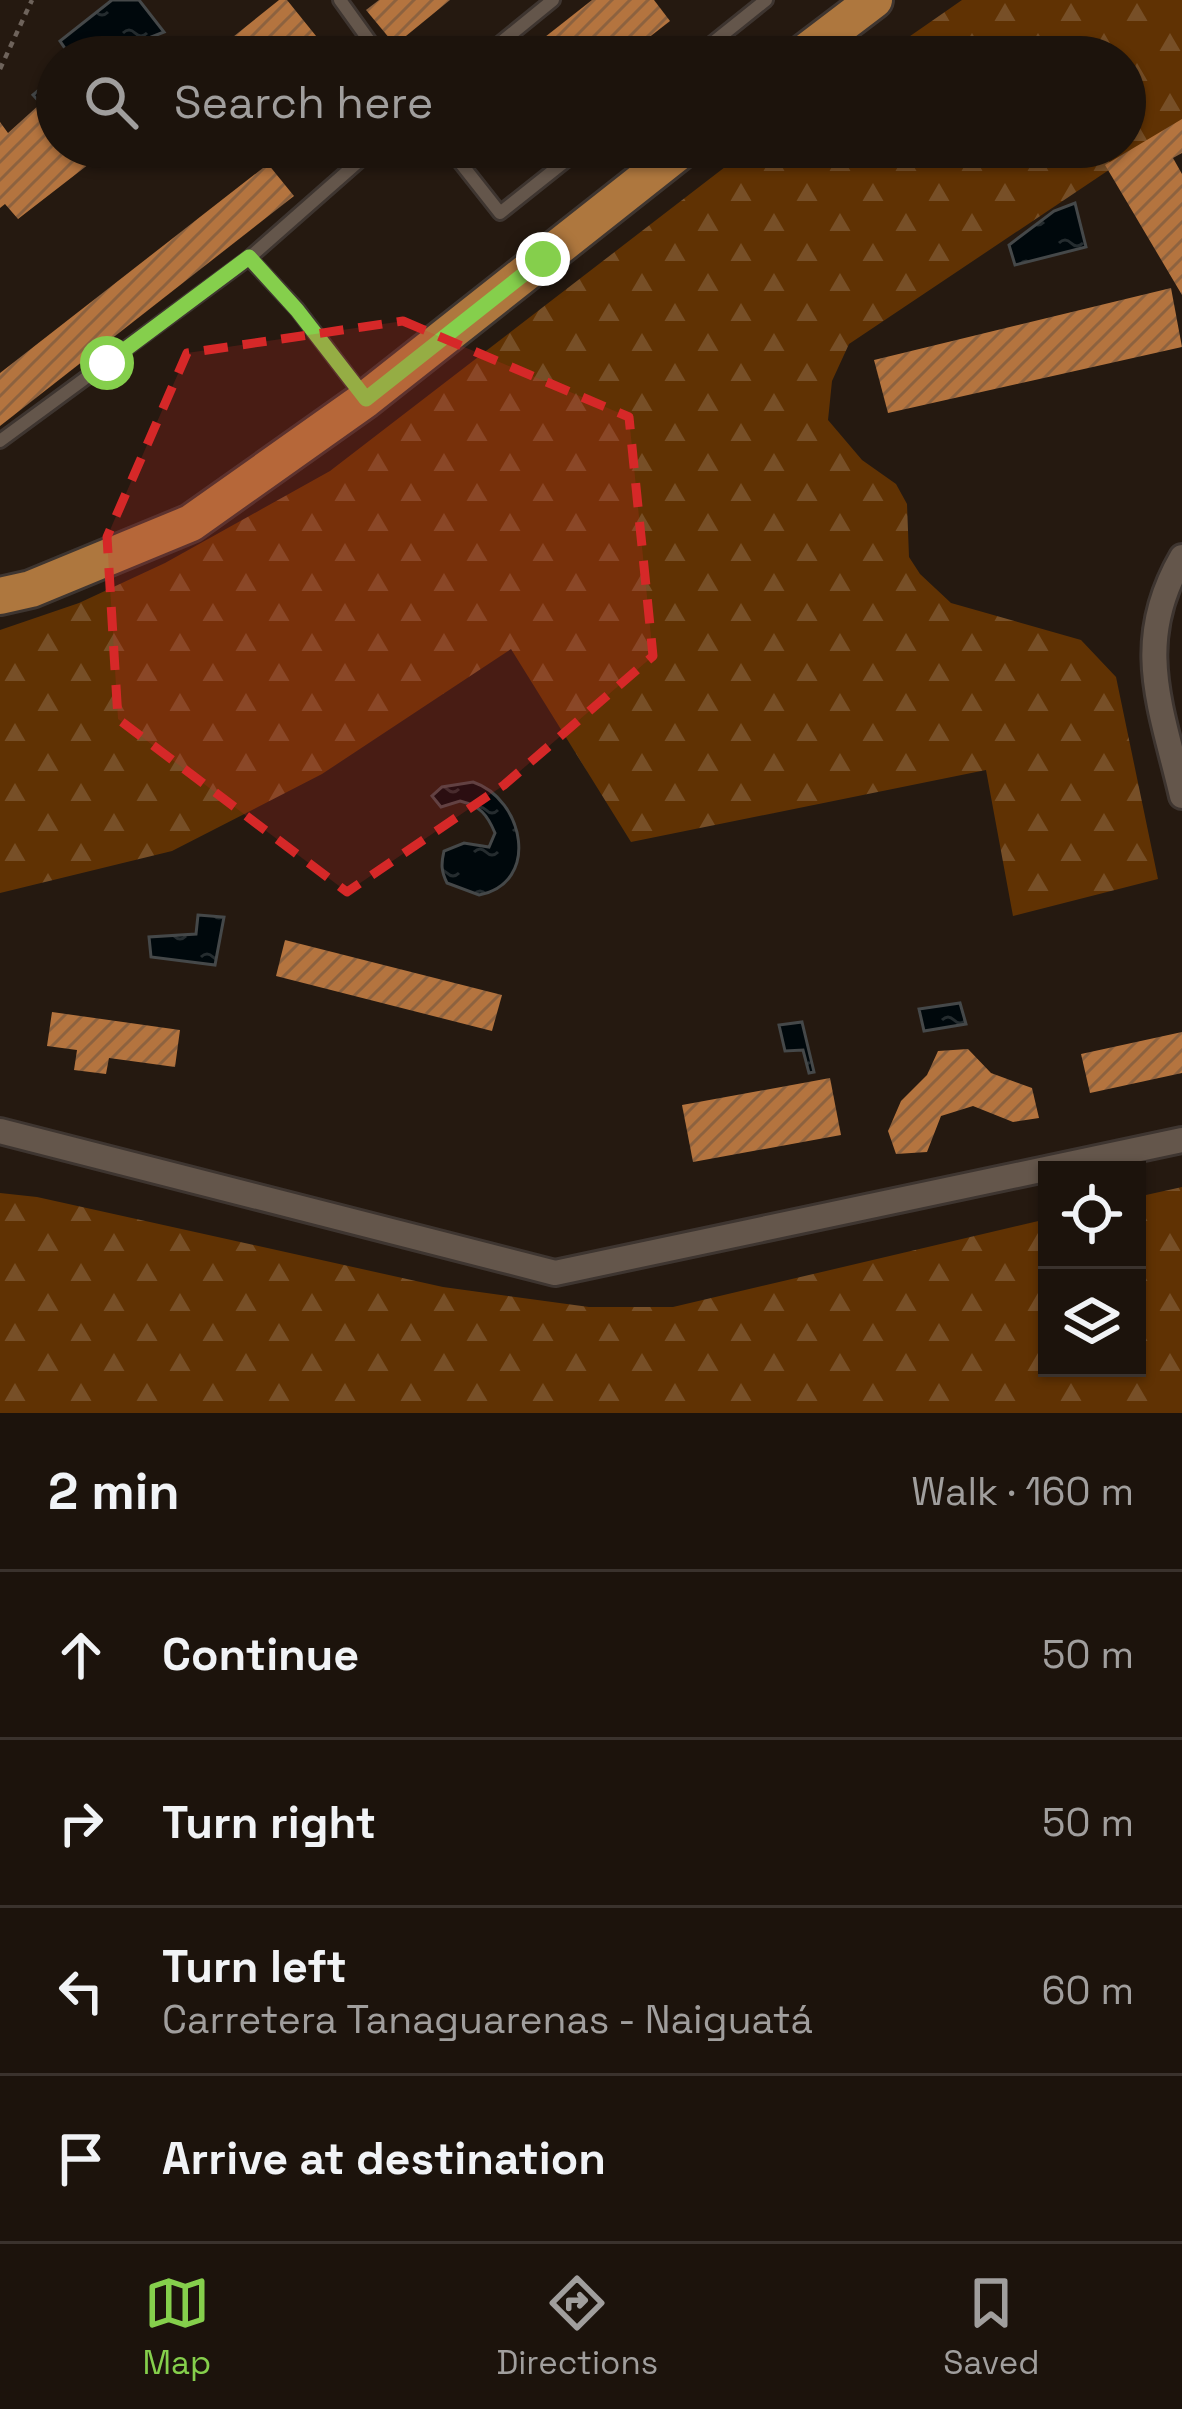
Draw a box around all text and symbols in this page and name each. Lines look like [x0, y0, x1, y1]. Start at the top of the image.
search box [36, 36, 1146, 168]
icon: search [78, 69, 144, 135]
text: Search here [174, 74, 433, 131]
route end [516, 232, 570, 286]
route start [80, 336, 134, 390]
map controls [1038, 1161, 1146, 1377]
button: locate [1038, 1161, 1146, 1269]
button: layers [1038, 1269, 1146, 1377]
text: 2 min [48, 1459, 180, 1524]
text: Walk · 160 m [911, 1467, 1134, 1516]
icon: ahead [48, 1622, 114, 1688]
text: Continue [162, 1626, 359, 1683]
text: 50 m [1042, 1630, 1134, 1679]
icon: right [48, 1790, 114, 1856]
text: Turn right [162, 1794, 376, 1851]
text: 50 m [1042, 1798, 1134, 1847]
text: Turn left [162, 1938, 347, 1995]
icon: left [48, 1958, 114, 2024]
text: 60 m [1042, 1966, 1134, 2015]
text: Carretera Tanaguarenas - Naiguatá [162, 1995, 813, 2044]
icon: arrive [48, 2126, 114, 2192]
text: Arrive at destination [162, 2130, 606, 2187]
tab: Map [143, 2270, 211, 2384]
tab: Directions [496, 2270, 658, 2384]
tab: Saved [943, 2270, 1039, 2384]

